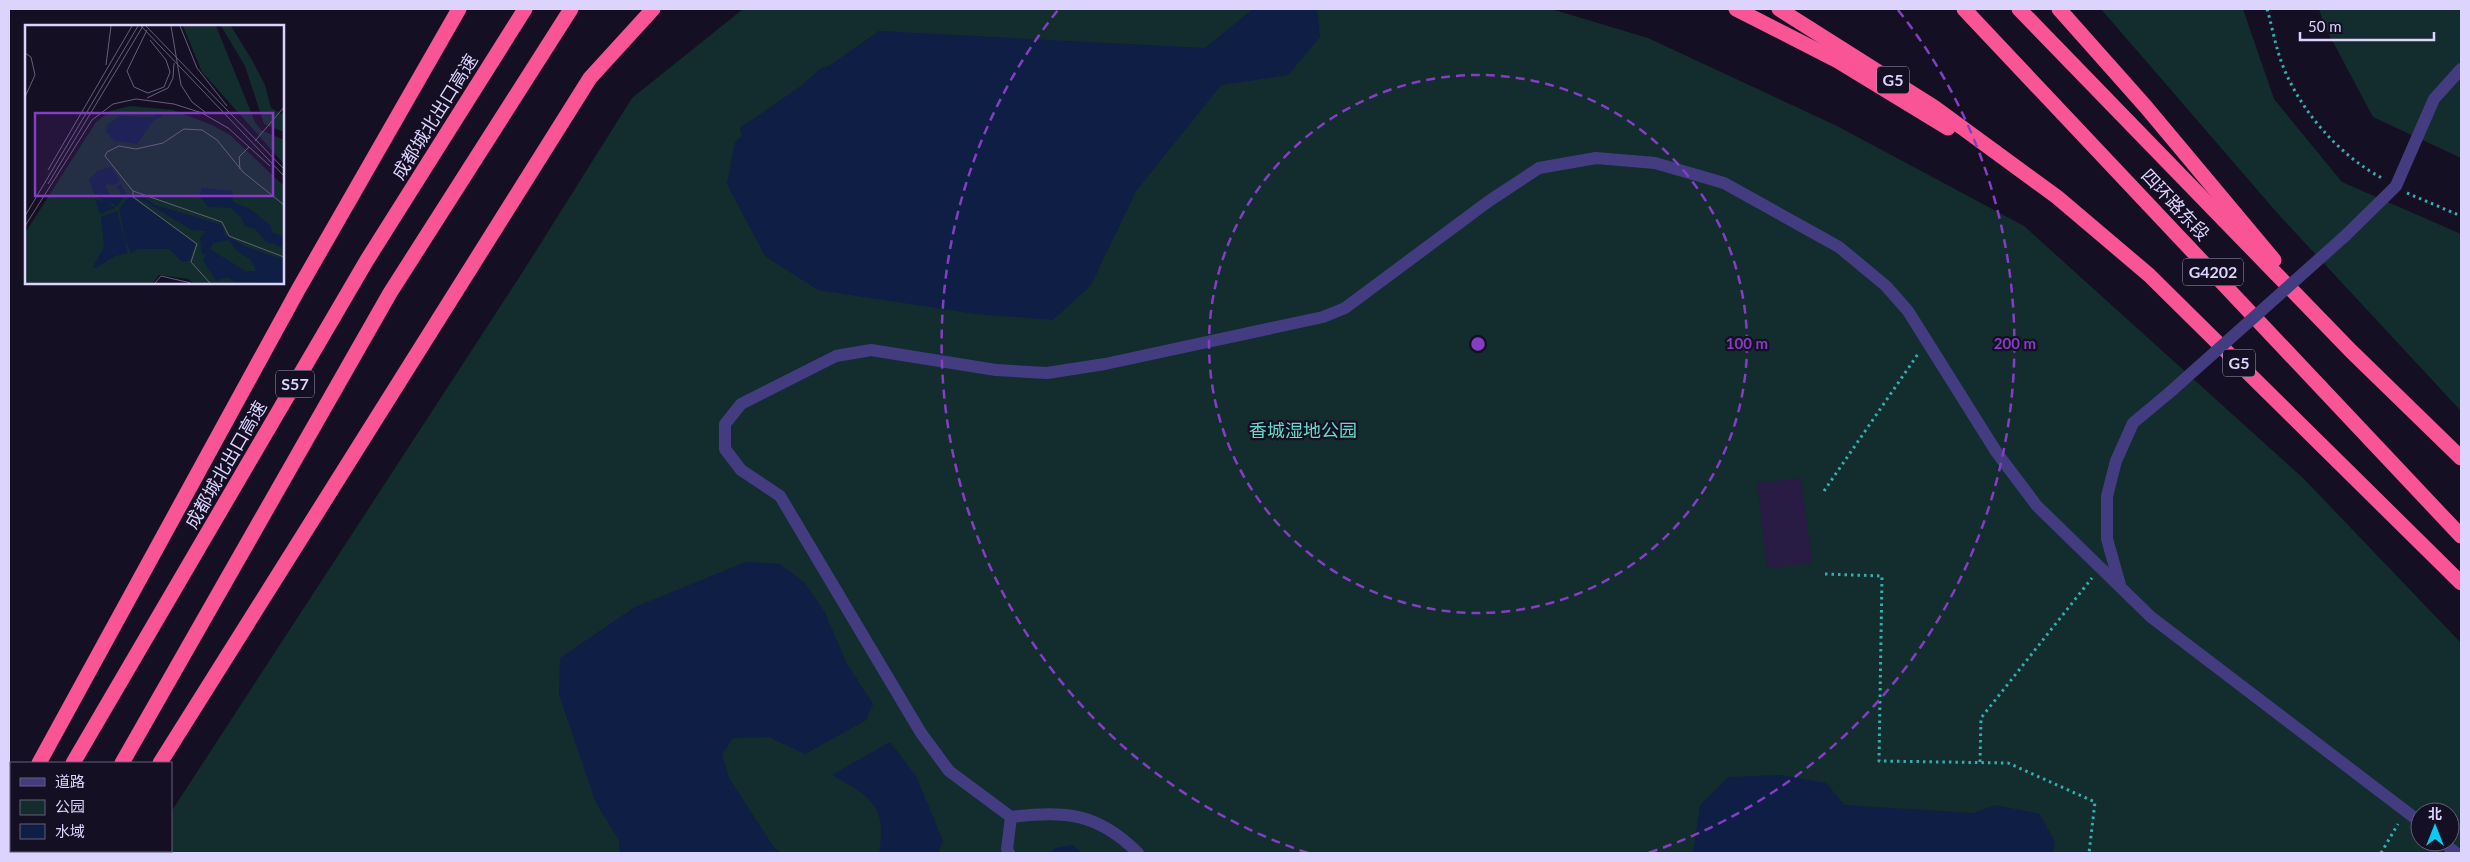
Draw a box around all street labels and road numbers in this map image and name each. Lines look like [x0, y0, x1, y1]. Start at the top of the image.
street label: 成都城北出口高速 [387, 50, 482, 183]
road number: G5 [1877, 66, 1909, 94]
street label: 四环路东段 [2137, 164, 2214, 245]
road number: G4202 [2183, 258, 2243, 286]
road number: G5 [2223, 349, 2255, 376]
road number: S57 [276, 370, 314, 398]
street label: 成都城北出口高速 [180, 397, 271, 532]

